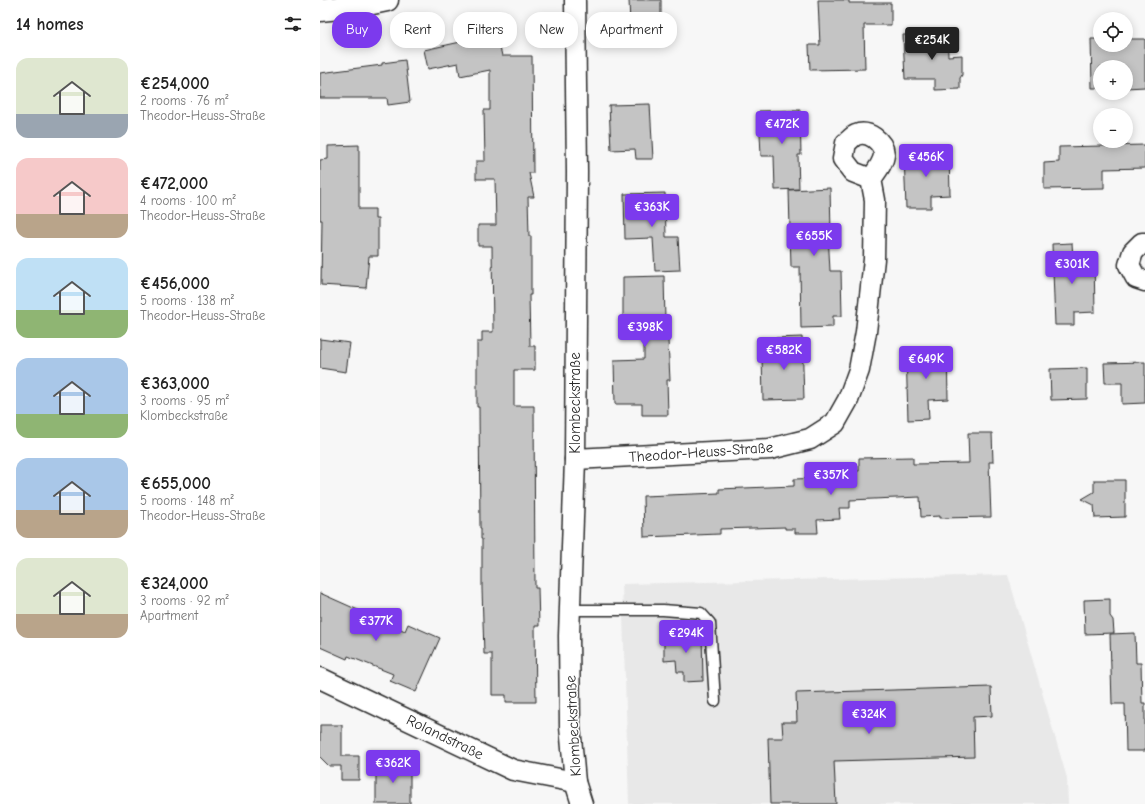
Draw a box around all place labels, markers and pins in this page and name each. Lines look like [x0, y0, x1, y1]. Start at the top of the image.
pin: €254K [904, 27, 960, 61]
pin: €472K [754, 111, 810, 145]
pin: €456K [898, 144, 954, 178]
pin: €363K [624, 194, 680, 228]
pin: €655K [786, 223, 842, 257]
pin: €301K [1044, 251, 1100, 285]
pin: €398K [617, 314, 673, 348]
pin: €582K [756, 337, 812, 371]
pin: €649K [898, 346, 954, 380]
pin: €357K [803, 462, 859, 496]
pin: €377K [348, 608, 404, 642]
pin: €294K [658, 620, 714, 654]
pin: €324K [841, 701, 897, 735]
pin: €362K [365, 750, 421, 784]

